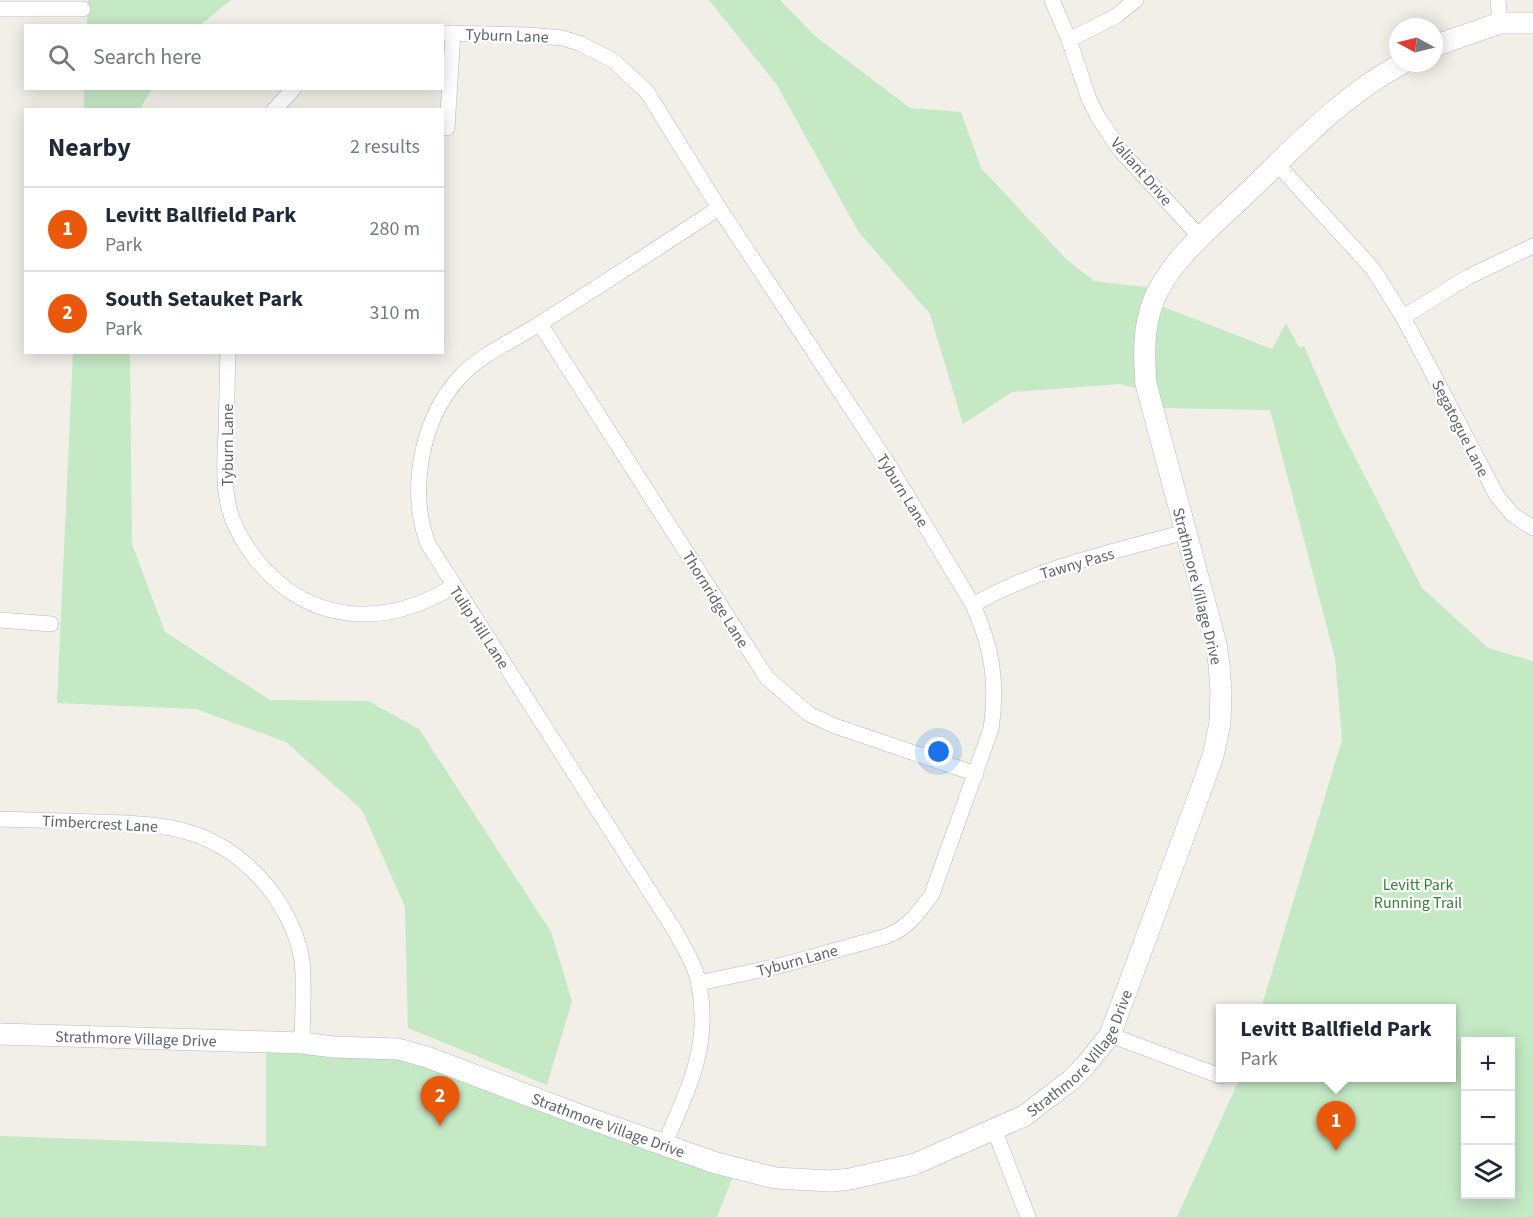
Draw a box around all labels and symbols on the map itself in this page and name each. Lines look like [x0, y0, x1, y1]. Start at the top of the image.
north arrow [1389, 18, 1443, 72]
street label: Tyburn Lane [465, 24, 549, 48]
street label: Valiant Drive [1105, 133, 1177, 211]
street label: Segatogue Lane [1426, 376, 1494, 481]
street label: Tyburn Lane [217, 403, 239, 487]
street label: Tyburn Lane [871, 449, 934, 532]
street label: Strathmore Village Drive [1167, 505, 1227, 667]
street label: Tawny Pass [1038, 543, 1117, 585]
street label: Thornridge Lane [677, 547, 754, 652]
street label: Tulip Hill Lane [444, 582, 514, 673]
your location [924, 737, 953, 766]
street label: Timbercrest Lane [41, 810, 159, 838]
park label: Levitt Park Running Trail [1374, 874, 1462, 914]
street label: Tyburn Lane [754, 940, 840, 982]
street label: Strathmore Village Drive [1022, 987, 1138, 1122]
street label: Strathmore Village Drive [55, 1026, 217, 1052]
pin: 2 [420, 1076, 460, 1126]
street label: Strathmore Village Drive [528, 1088, 688, 1163]
pin: 1 [1316, 1102, 1356, 1151]

